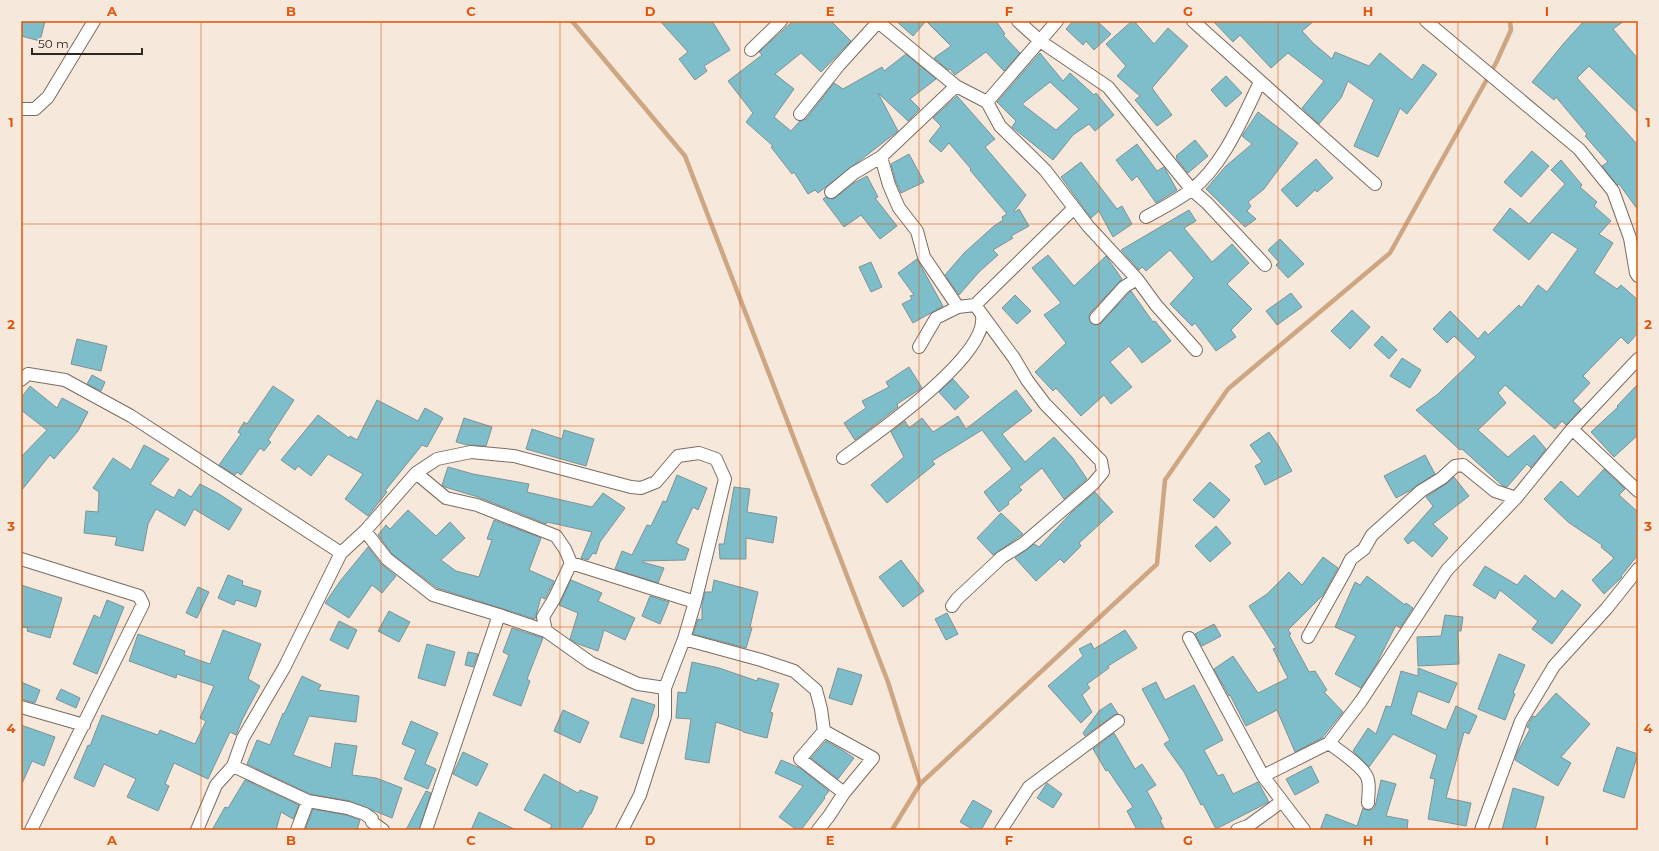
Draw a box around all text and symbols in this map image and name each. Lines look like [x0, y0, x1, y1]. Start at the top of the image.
text: A [106, 3, 118, 19]
text: B [286, 3, 296, 19]
text: C [466, 3, 476, 19]
text: D [645, 3, 656, 19]
text: E [826, 3, 835, 19]
text: F [1005, 3, 1013, 19]
text: G [1183, 3, 1193, 19]
text: H [1363, 3, 1373, 19]
text: I [1545, 3, 1549, 19]
scale bar [32, 30, 142, 56]
text: 50 m [38, 36, 69, 51]
text: 1 [8, 114, 14, 130]
text: 1 [1645, 114, 1651, 130]
text: 2 [7, 316, 15, 332]
text: 2 [1644, 316, 1652, 332]
text: 3 [6, 518, 15, 534]
text: 3 [1643, 518, 1652, 534]
text: 4 [7, 720, 16, 736]
text: 4 [1644, 720, 1653, 736]
text: A [106, 832, 118, 848]
text: B [286, 832, 296, 848]
text: C [466, 832, 476, 848]
text: D [645, 832, 656, 848]
text: E [826, 832, 835, 848]
text: F [1005, 832, 1013, 848]
text: G [1183, 832, 1193, 848]
text: H [1363, 832, 1373, 848]
text: I [1545, 832, 1549, 848]

